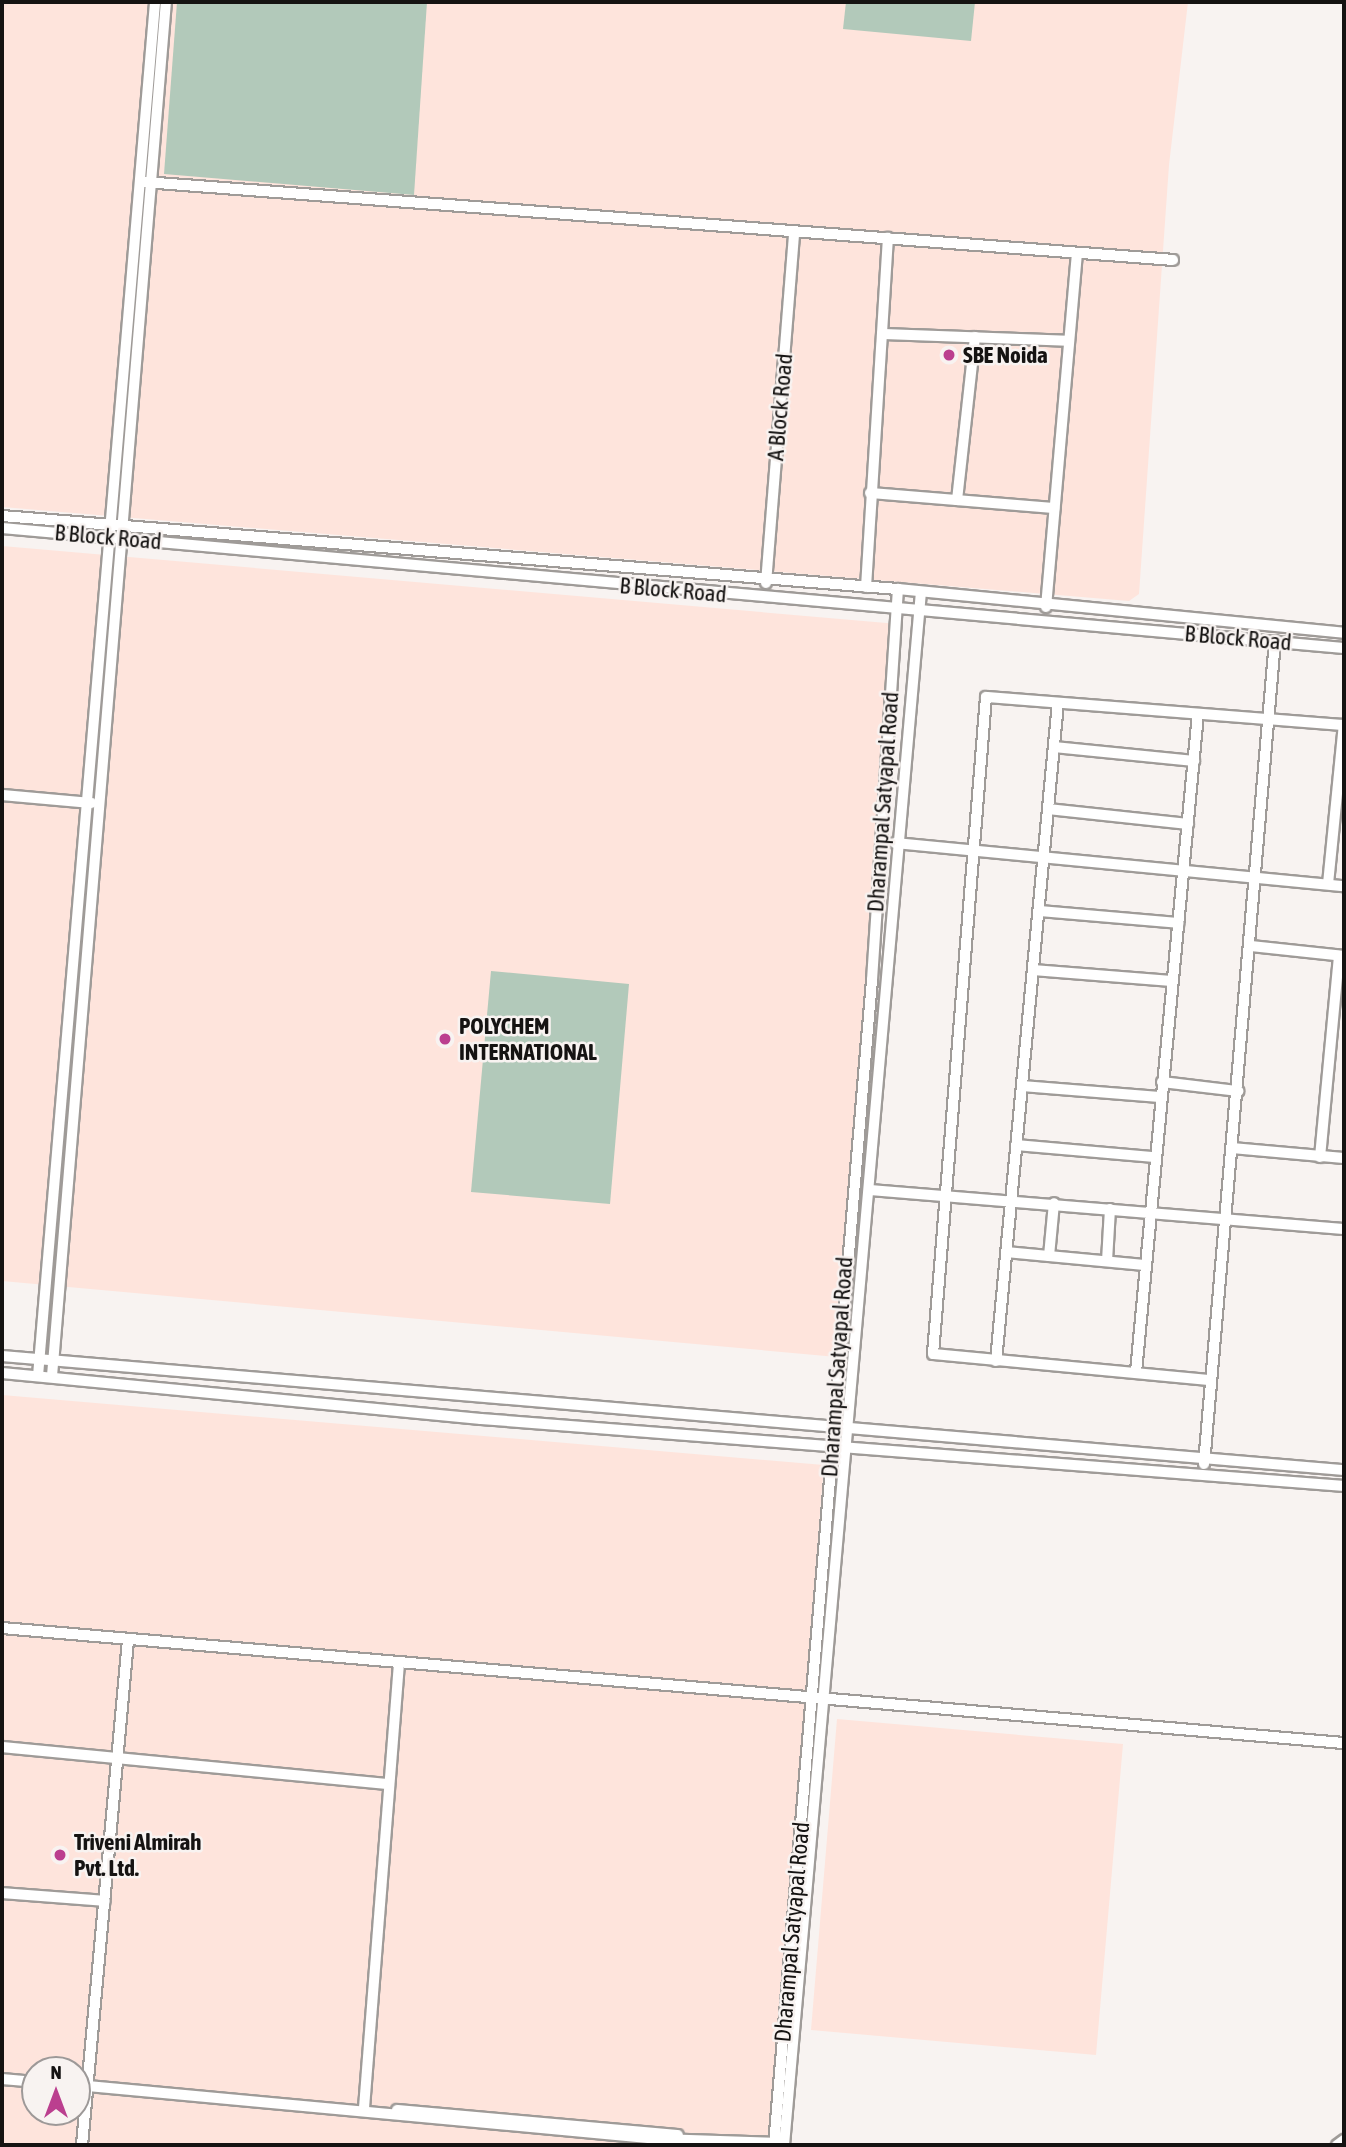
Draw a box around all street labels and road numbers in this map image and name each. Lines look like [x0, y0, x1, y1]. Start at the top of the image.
street label: A Block Road [762, 352, 798, 462]
street label: B Block Road [53, 519, 163, 555]
street label: B Block Road [618, 572, 728, 608]
street label: B Block Road [1183, 620, 1293, 656]
street label: Dharampal Satyapal Road [862, 691, 904, 913]
street label: Dharampal Satyapal Road [816, 1256, 858, 1478]
street label: Dharampal Satyapal Road [769, 1821, 815, 2043]

